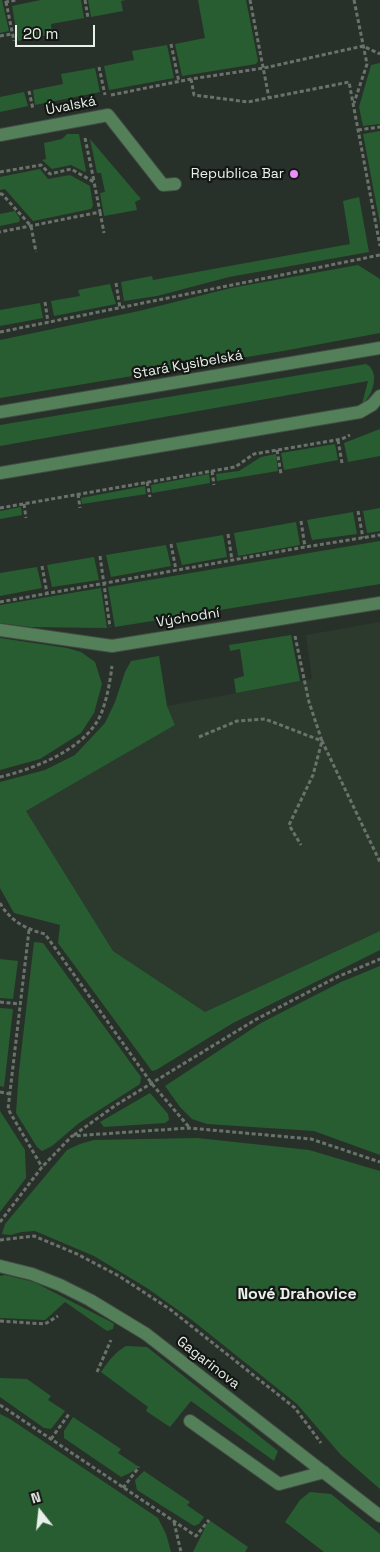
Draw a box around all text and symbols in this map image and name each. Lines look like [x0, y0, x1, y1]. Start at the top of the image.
scale bar [18, 15, 98, 47]
text: 20 m [23, 24, 58, 43]
street label: Úvalská [44, 93, 98, 119]
place label: Republica Bar [191, 166, 284, 182]
marker: Republica Bar [288, 168, 300, 180]
street label: Stará Kysibelská [132, 347, 244, 383]
street label: Východní [155, 605, 221, 631]
district label: Nové Drahovice [237, 1285, 357, 1305]
street label: Gagarinova [173, 1333, 243, 1393]
north arrow [15, 1487, 65, 1537]
text: N [29, 1488, 43, 1508]

